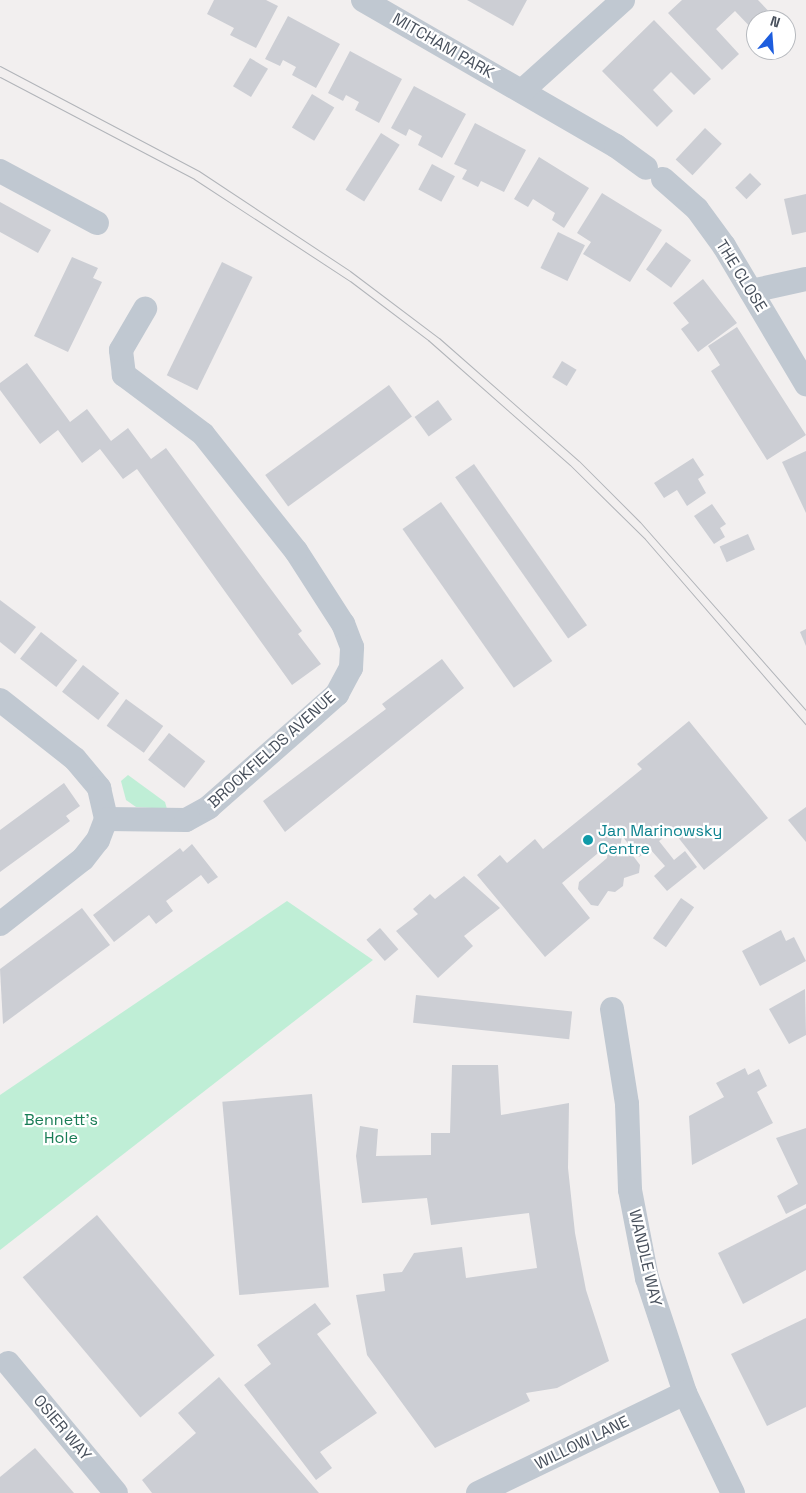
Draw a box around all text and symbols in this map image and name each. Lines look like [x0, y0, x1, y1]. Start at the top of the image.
street label: MITCHAM PARK [389, 9, 497, 83]
north arrow [746, 10, 796, 60]
text: N [768, 12, 783, 32]
street label: THE CLOSE [711, 236, 771, 316]
street label: BROOKFIELDS AVENUE [204, 688, 340, 812]
place label: Jan Marinowsky Centre [598, 821, 722, 859]
marker: Jan Marinowsky Centre [582, 834, 594, 846]
park label: Bennett's Hole [24, 1110, 98, 1148]
street label: WANDLE WAY [625, 1208, 665, 1308]
street label: OSIER WAY [29, 1391, 95, 1465]
street label: WILLOW LANE [532, 1412, 632, 1474]

